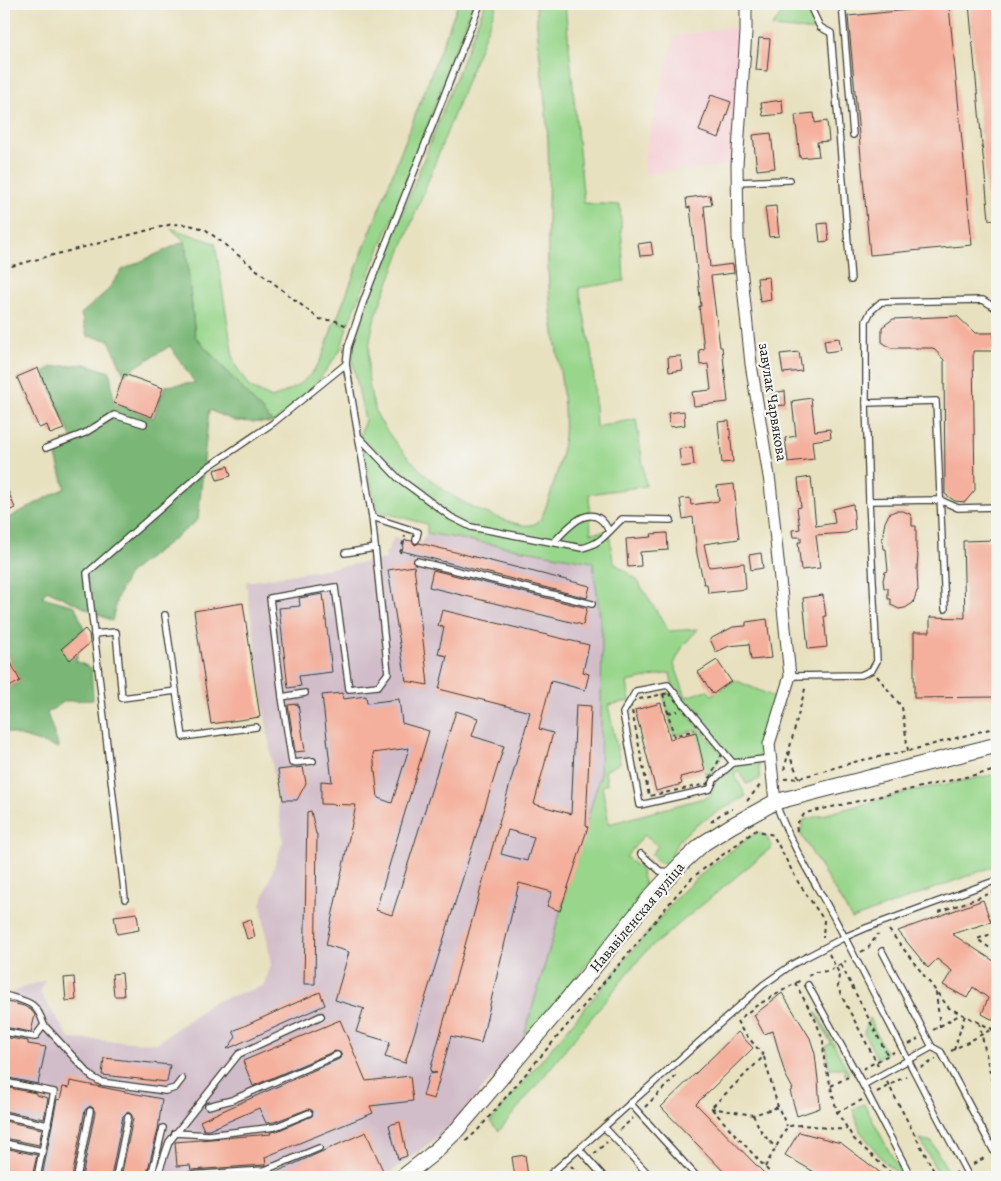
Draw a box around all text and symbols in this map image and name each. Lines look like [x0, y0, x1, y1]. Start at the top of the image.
street label: завулак Чарвякова [754, 341, 792, 463]
street label: Нававіленская вуліца [585, 858, 689, 976]

